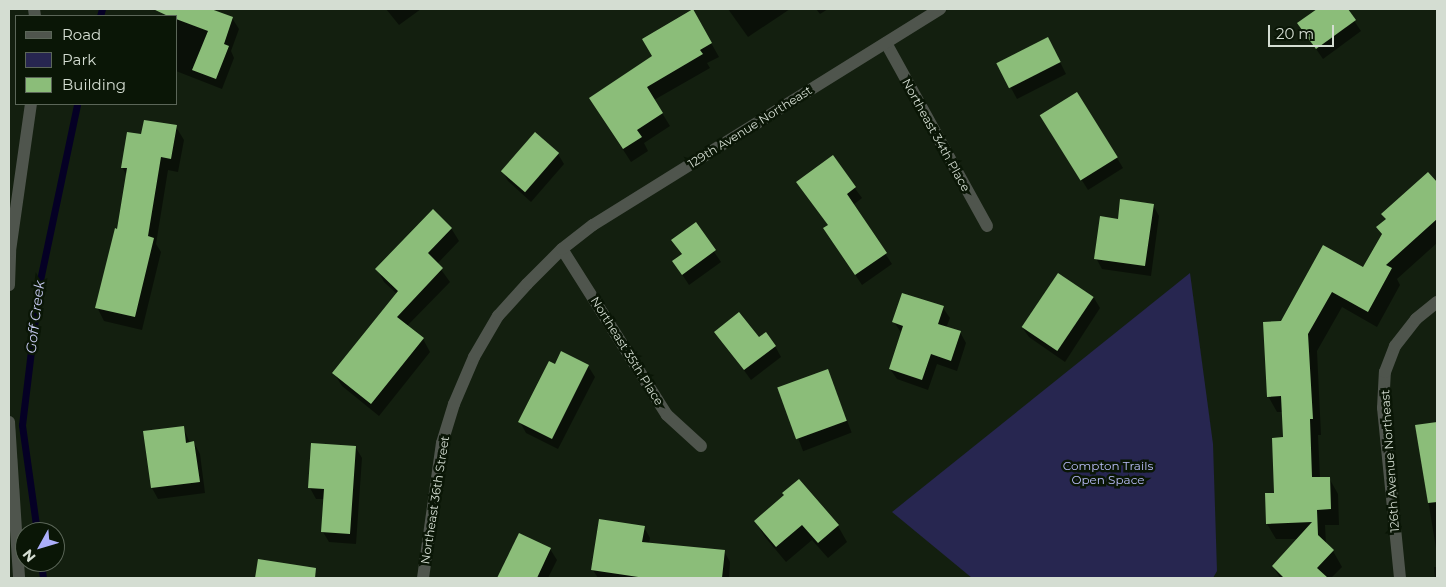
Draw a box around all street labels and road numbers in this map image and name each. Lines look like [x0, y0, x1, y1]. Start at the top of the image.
street label: Northeast 34th Place [899, 76, 973, 194]
street label: 129th Avenue Northeast [685, 83, 815, 171]
street label: Northeast 35th Place [588, 294, 666, 408]
street label: 126th Avenue Northeast [1378, 389, 1402, 533]
street label: Northeast 36th Street [418, 435, 452, 565]

